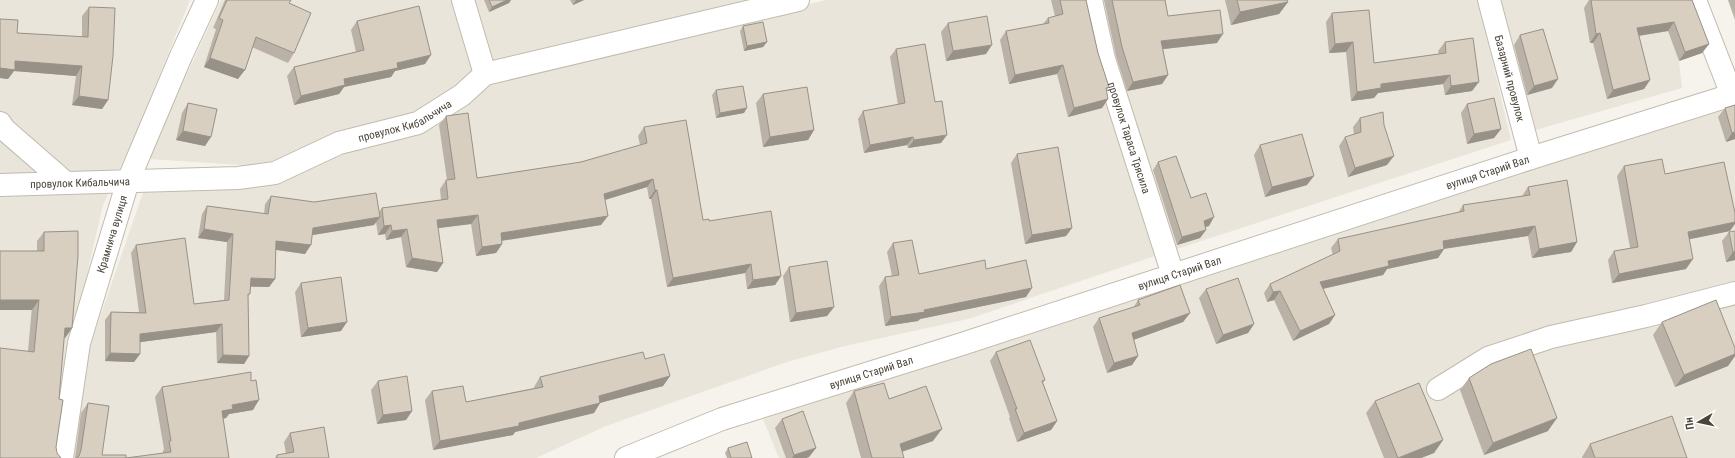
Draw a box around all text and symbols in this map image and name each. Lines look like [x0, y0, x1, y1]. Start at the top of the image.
street label: Базарний провулок [1492, 33, 1528, 124]
street label: провулок Тараса Трясила [1105, 80, 1153, 195]
street label: провулок Кибальчича [357, 97, 454, 144]
street label: вулиця Старий Вал [1444, 153, 1531, 192]
street label: провулок Кибальчича [30, 175, 130, 191]
street label: Крамнича вулиця [94, 194, 130, 274]
street label: вулиця Старий Вал [1136, 253, 1223, 293]
street label: вулиця Старий Вал [828, 353, 915, 392]
north arrow [1679, 402, 1719, 442]
text: Пн [1682, 416, 1697, 431]

